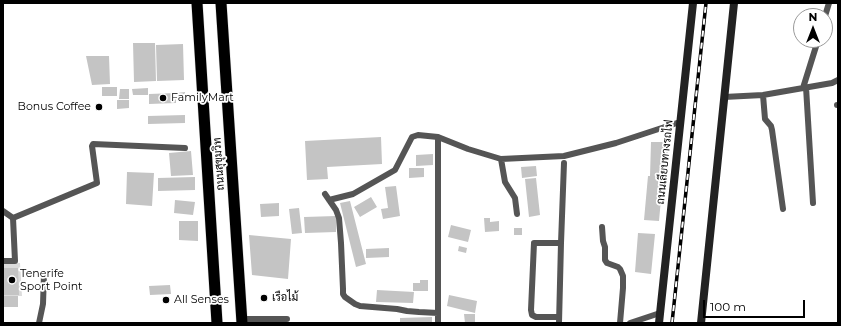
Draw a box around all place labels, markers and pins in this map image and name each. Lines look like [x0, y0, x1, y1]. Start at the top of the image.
place label: FamilyMart [171, 91, 234, 105]
marker: FamilyMart [158, 93, 168, 103]
place label: Bonus Coffee [18, 100, 91, 114]
marker: Bonus Coffee [94, 102, 104, 112]
place label: Tenerife Sport Point [20, 267, 83, 293]
marker: Tenerife Sport Point [7, 275, 17, 285]
place label: เรือไม้ [272, 291, 298, 305]
place label: All Senses [174, 293, 229, 307]
marker: เรือไม้ [259, 293, 269, 303]
marker: All Senses [161, 295, 171, 305]

